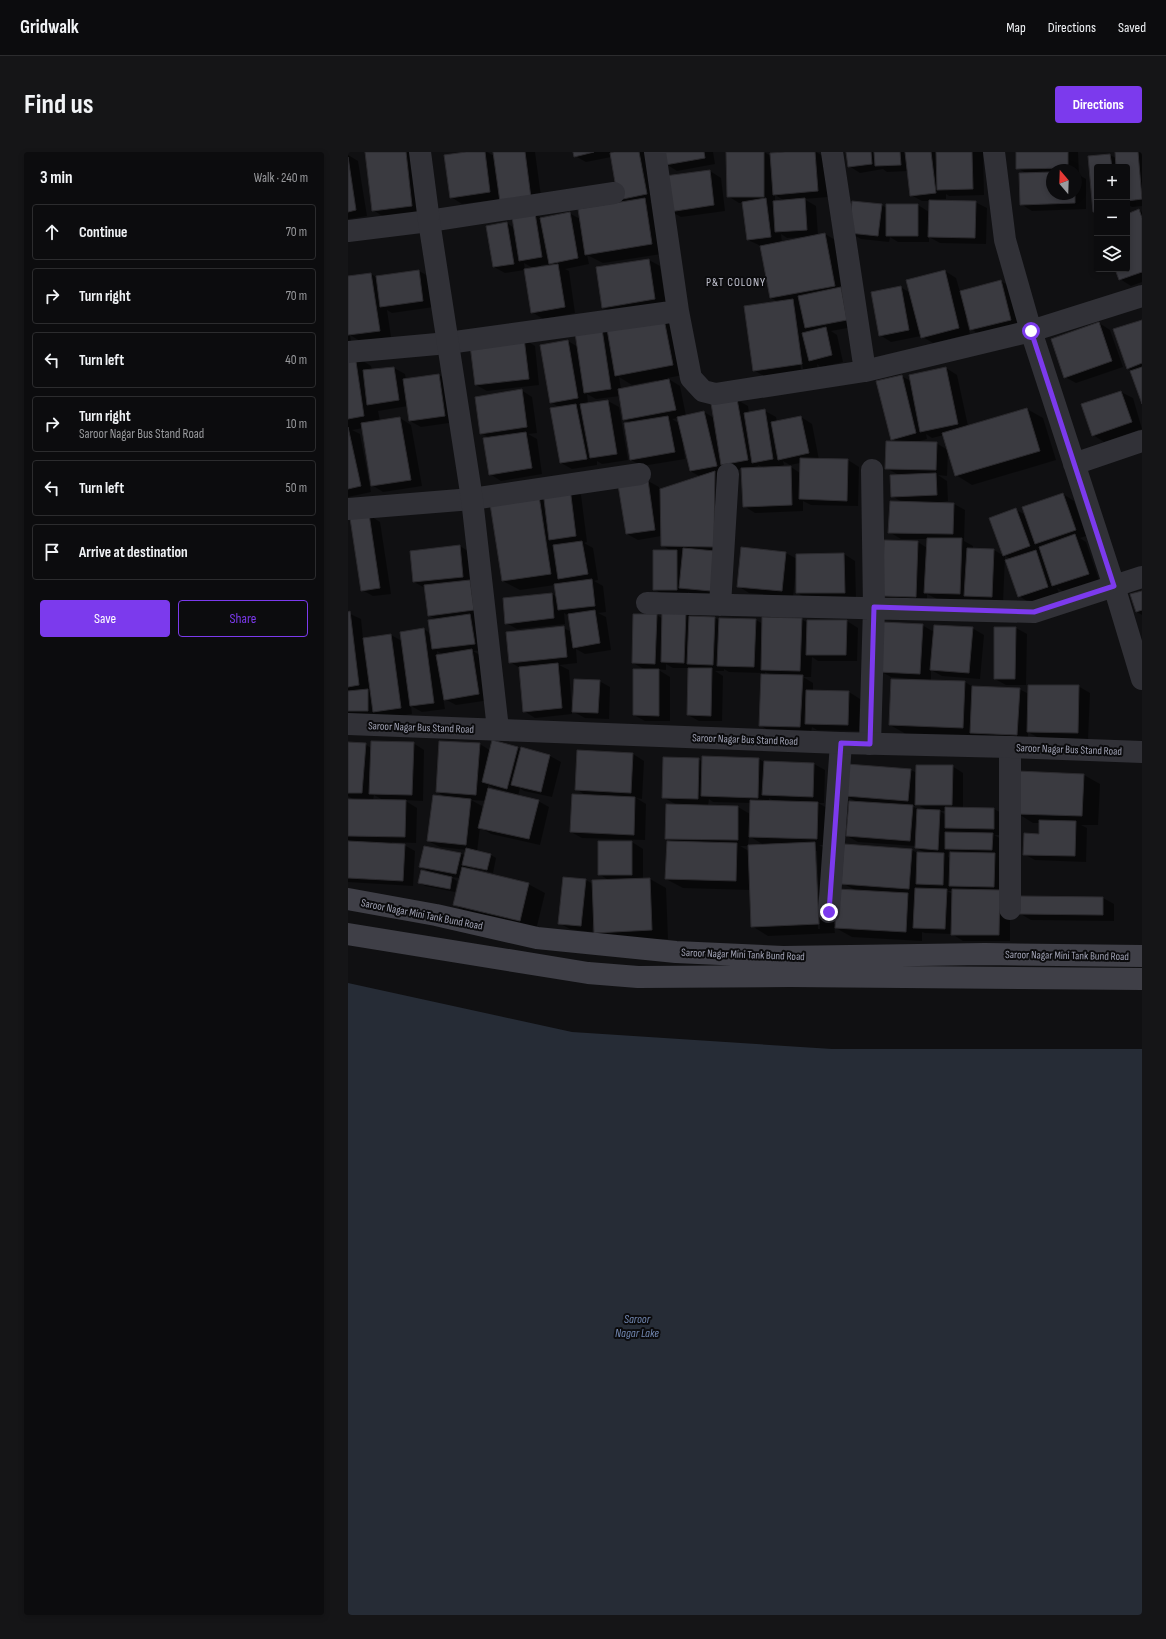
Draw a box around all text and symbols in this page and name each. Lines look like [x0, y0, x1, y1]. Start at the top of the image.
text: Gridwalk [20, 16, 79, 39]
text: Map [1006, 19, 1026, 36]
text: Directions [1048, 19, 1096, 36]
text: Saved [1118, 19, 1146, 36]
button: Directions [1055, 86, 1142, 123]
text: Find us [24, 88, 93, 121]
north arrow [1046, 164, 1082, 200]
map controls [1094, 164, 1130, 272]
button: + [1094, 164, 1130, 200]
text: 3 min [40, 168, 73, 188]
text: Walk · 240 m [254, 170, 308, 186]
button: − [1094, 200, 1130, 236]
icon: ahead [41, 221, 63, 243]
text: Continue [79, 223, 128, 242]
text: 70 m [286, 224, 307, 240]
button: layers [1094, 236, 1130, 272]
district label: P&T COLONY [706, 275, 766, 290]
icon: right [41, 285, 63, 307]
text: Turn right [79, 287, 131, 306]
text: 70 m [286, 288, 307, 304]
route start [1022, 322, 1040, 340]
icon: left [41, 349, 63, 371]
text: Turn left [79, 351, 124, 370]
text: 40 m [285, 352, 307, 368]
text: Turn right [79, 407, 131, 426]
icon: right [41, 413, 63, 435]
text: 10 m [286, 416, 307, 432]
text: Saroor Nagar Bus Stand Road [79, 426, 204, 442]
icon: left [41, 477, 63, 499]
text: Turn left [79, 479, 124, 498]
text: 50 m [286, 480, 307, 496]
icon: arrive [41, 541, 63, 563]
text: Arrive at destination [79, 543, 188, 562]
button: Save [40, 600, 170, 637]
button: Share [178, 600, 308, 637]
street label: Saroor Nagar Bus Stand Road [368, 719, 475, 736]
street label: Saroor Nagar Bus Stand Road [692, 731, 799, 748]
street label: Saroor Nagar Bus Stand Road [1016, 741, 1123, 758]
street label: Saroor Nagar Mini Tank Bund Road [360, 896, 484, 933]
route end [820, 903, 838, 921]
street label: Saroor Nagar Mini Tank Bund Road [681, 946, 805, 963]
street label: Saroor Nagar Mini Tank Bund Road [1005, 948, 1129, 963]
water label: Saroor Nagar Lake [615, 1312, 659, 1341]

